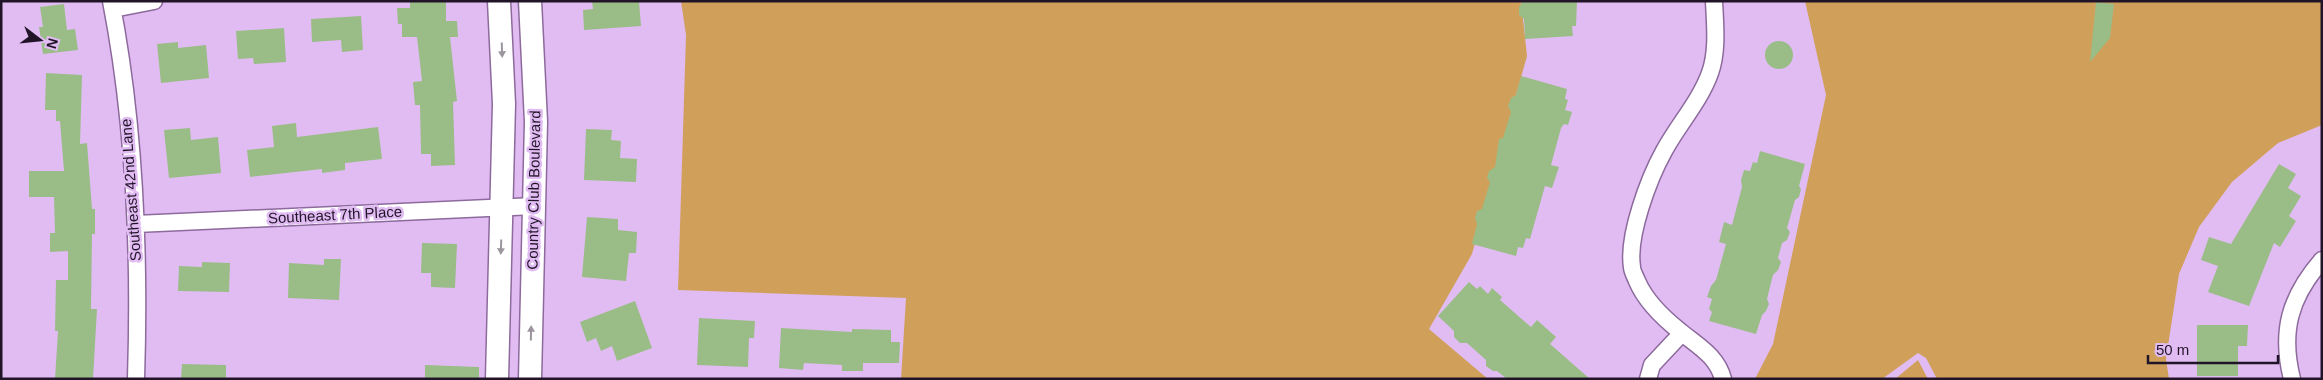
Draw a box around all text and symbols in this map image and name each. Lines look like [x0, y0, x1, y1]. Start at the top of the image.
north arrow [15, 15, 65, 65]
text: N [43, 37, 62, 51]
one-way arrow [498, 42, 506, 58]
street label: Country Club Boulevard [524, 110, 543, 270]
street label: Southeast 42nd Lane [117, 118, 144, 262]
street label: Southeast 7th Place [267, 202, 402, 227]
one-way arrow [496, 240, 504, 256]
one-way arrow [527, 325, 535, 341]
scale bar [2148, 332, 2278, 364]
text: 50 m [2156, 341, 2189, 358]

